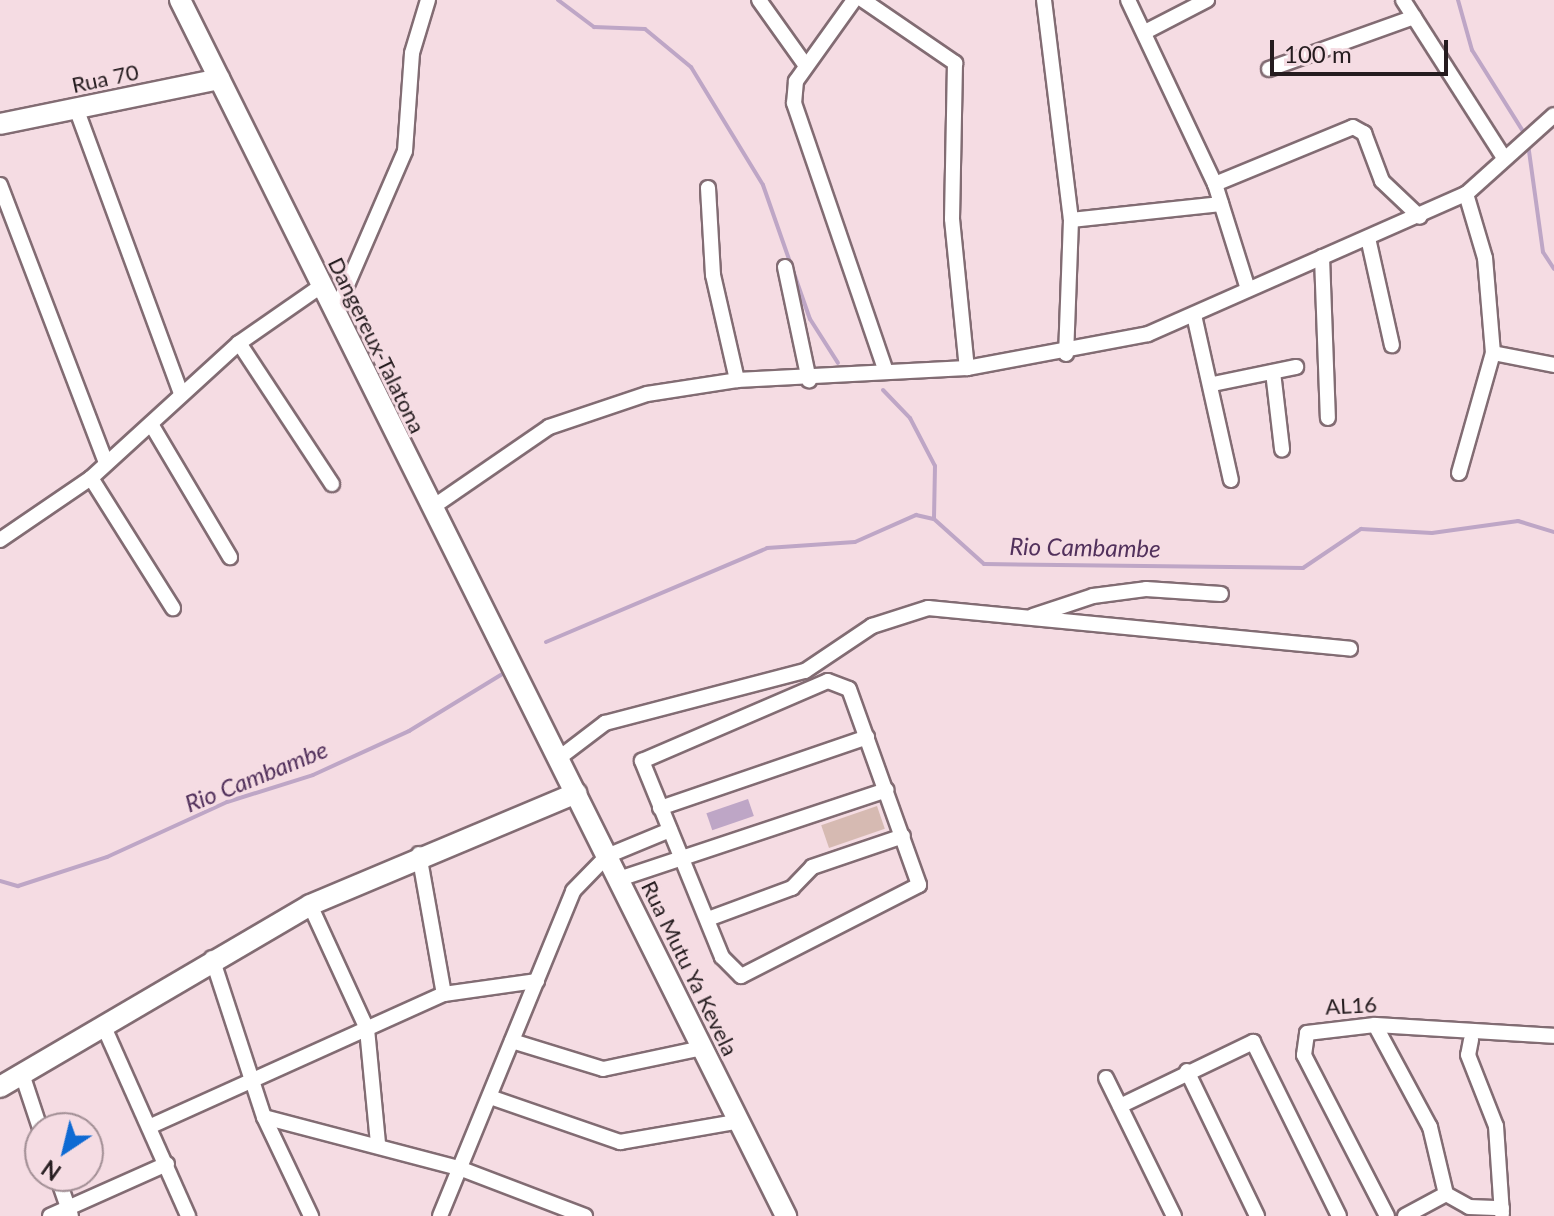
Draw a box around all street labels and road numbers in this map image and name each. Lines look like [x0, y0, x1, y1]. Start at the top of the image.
street label: Rua 70 [69, 58, 141, 98]
street label: Dangereux-Talatona [323, 253, 431, 437]
street label: Rua Mutu Ya Kevela [636, 876, 744, 1060]
street label: AL16 [1324, 990, 1378, 1020]

